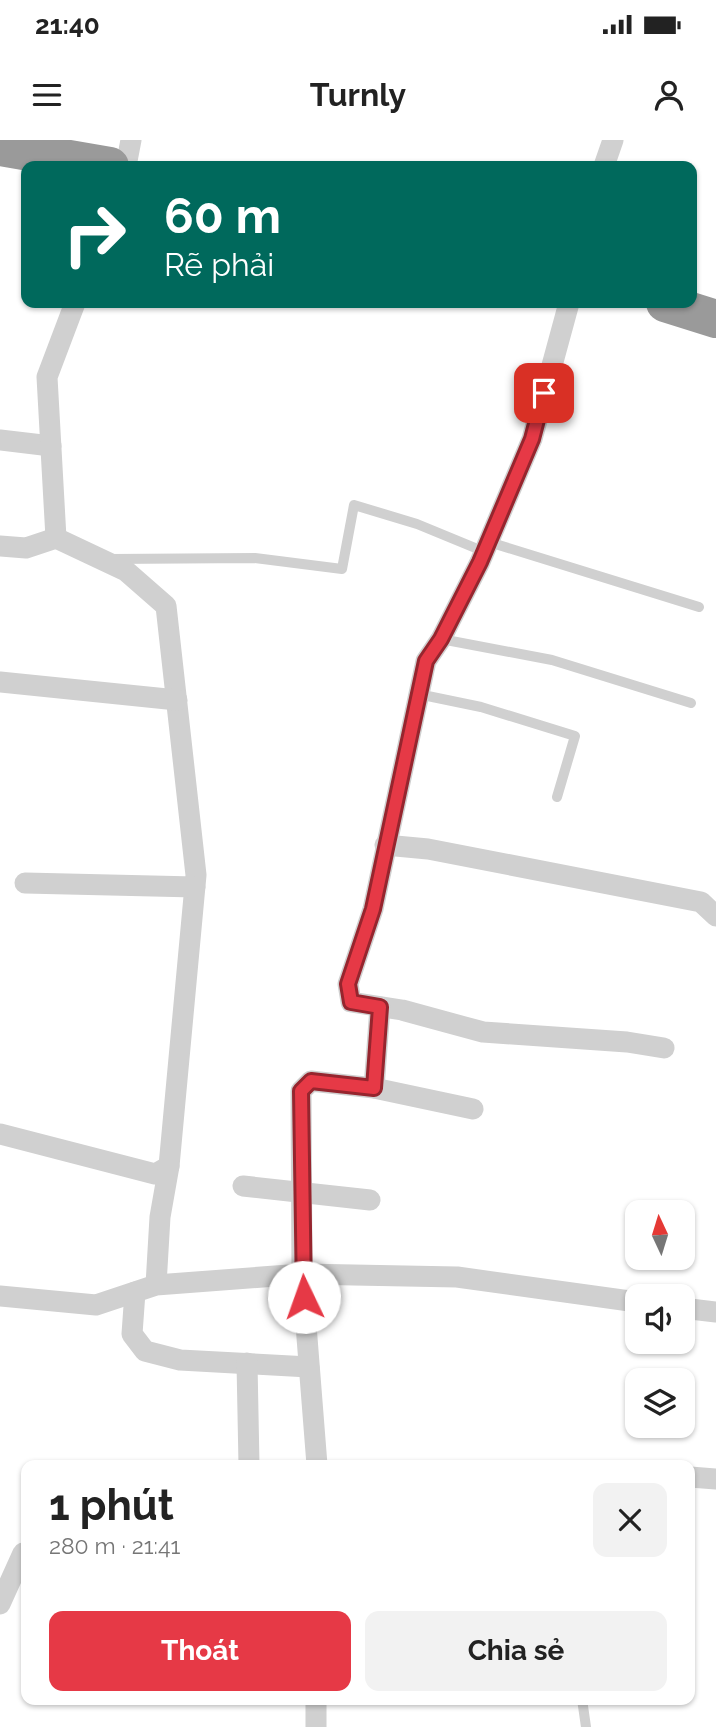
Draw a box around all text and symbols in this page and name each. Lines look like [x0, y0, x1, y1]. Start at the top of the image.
text: 21:40 [35, 10, 100, 40]
icon: menu [28, 76, 66, 114]
text: Turnly [310, 76, 406, 113]
icon: person [650, 76, 688, 114]
text: 60 m [164, 187, 281, 244]
icon: right [49, 189, 140, 280]
text: Rẽ phải [164, 246, 274, 283]
pin [514, 363, 574, 423]
icon: arrive [525, 374, 563, 412]
north arrow [625, 1200, 695, 1270]
map controls [625, 1200, 695, 1438]
position arrow [267, 1260, 341, 1334]
button: sound [625, 1284, 695, 1354]
button: layers [625, 1368, 695, 1438]
text: 1 phút [49, 1481, 174, 1530]
button: close [593, 1483, 667, 1557]
text: 280 m · 21:41 [49, 1532, 180, 1559]
button: Thoát [49, 1611, 351, 1691]
button: Chia sẻ [365, 1611, 667, 1691]

